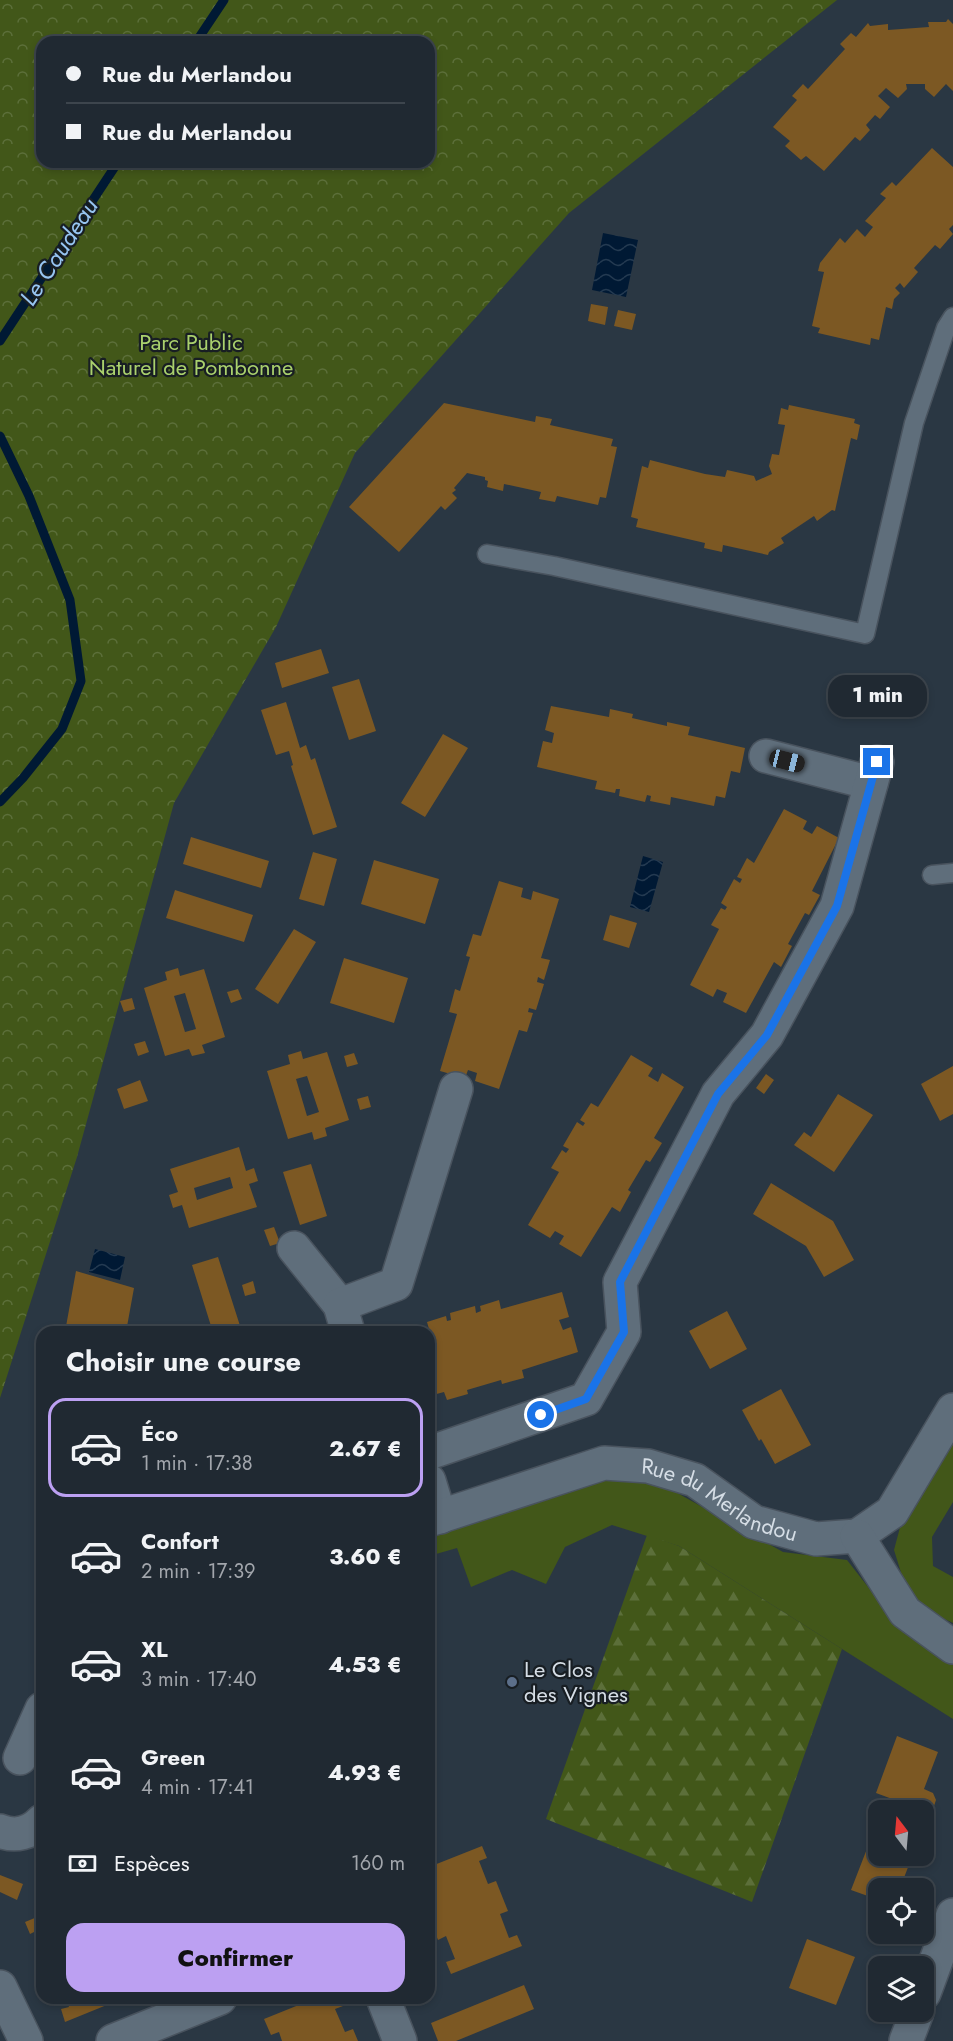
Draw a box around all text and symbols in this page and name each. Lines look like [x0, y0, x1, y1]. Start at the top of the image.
text: Rue du Merlandou [102, 58, 292, 90]
text: Rue du Merlandou [102, 116, 292, 148]
water label: Le Caudeau [11, 191, 106, 312]
park label: Parc Public Naturel de Pombonne [89, 326, 293, 383]
callout: 1 min [828, 675, 926, 717]
text: 1 min [852, 681, 903, 710]
car [767, 748, 807, 774]
route end [863, 748, 890, 775]
text: Choisir une course [66, 1342, 301, 1381]
route start [527, 1401, 554, 1428]
text: Éco [141, 1417, 178, 1449]
icon: car [69, 1421, 123, 1475]
text: 2.67 € [329, 1432, 402, 1464]
text: 1 min · 17:38 [141, 1449, 253, 1478]
street label: Rue du Merlandou [640, 1450, 801, 1549]
text: Confort [141, 1525, 219, 1557]
icon: car [69, 1529, 123, 1583]
text: 3.60 € [329, 1540, 402, 1572]
text: 2 min · 17:39 [141, 1557, 256, 1586]
text: XL [141, 1633, 168, 1665]
icon: car [69, 1637, 123, 1691]
text: 4.53 € [328, 1648, 402, 1680]
place label: Le Clos des Vignes [524, 1653, 628, 1710]
text: 3 min · 17:40 [141, 1665, 256, 1694]
marker: Le Clos des Vignes [505, 1675, 519, 1689]
text: Green [141, 1741, 205, 1773]
icon: car [69, 1745, 123, 1799]
text: 4.93 € [328, 1756, 402, 1788]
text: 4 min · 17:41 [141, 1773, 254, 1802]
north arrow [868, 1800, 934, 1866]
map controls [868, 1800, 934, 2022]
icon: cash [66, 1847, 99, 1880]
text: Espèces [114, 1847, 190, 1879]
text: 160 m [351, 1849, 405, 1878]
button: locate [868, 1878, 934, 1944]
button: Confirmer [66, 1923, 405, 1992]
button: layers [868, 1956, 934, 2022]

